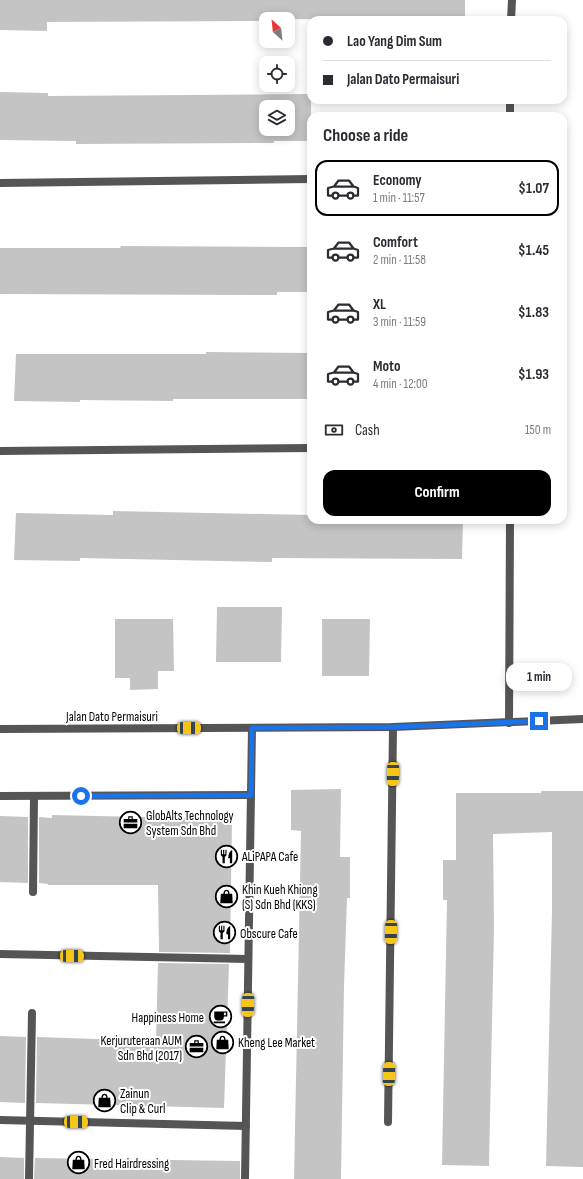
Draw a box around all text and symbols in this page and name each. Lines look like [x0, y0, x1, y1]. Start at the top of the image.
north arrow [259, 12, 295, 48]
map controls [259, 12, 295, 136]
text: Lao Yang Dim Sum [347, 32, 442, 51]
button: locate [259, 56, 295, 92]
text: Jalan Dato Permaisuri [347, 70, 459, 89]
button: layers [259, 100, 295, 136]
text: Choose a ride [323, 125, 408, 146]
icon: car [325, 170, 361, 206]
text: Economy [373, 171, 422, 190]
text: $1.07 [518, 179, 549, 198]
text: 1 min · 11:57 [373, 190, 425, 206]
icon: car [325, 232, 361, 268]
text: Comfort [373, 233, 418, 252]
text: $1.45 [518, 241, 549, 260]
text: 2 min · 11:58 [373, 252, 426, 268]
icon: car [325, 294, 361, 330]
text: XL [373, 295, 386, 314]
text: $1.83 [518, 303, 549, 322]
text: 3 min · 11:59 [373, 314, 426, 330]
icon: car [325, 356, 361, 392]
text: Moto [373, 357, 400, 376]
text: $1.93 [518, 365, 549, 384]
text: 4 min · 12:00 [373, 376, 428, 392]
icon: cash [323, 419, 345, 441]
text: Cash [355, 421, 380, 440]
text: 150 m [525, 422, 551, 438]
button: Confirm [323, 470, 551, 516]
callout: 1 min [506, 663, 572, 691]
text: 1 min [527, 669, 551, 685]
street label: Jalan Dato Permaisuri [65, 709, 158, 725]
route end [530, 712, 548, 730]
car [177, 722, 201, 734]
car [387, 762, 399, 786]
route start [72, 787, 90, 805]
place label: GlobAlts Technology System Sdn Bhd [146, 808, 234, 839]
office icon: GlobAlts Technology System Sdn Bhd [117, 809, 143, 835]
restaurant icon: ALiPAPA Cafe [213, 843, 239, 869]
place label: ALiPAPA Cafe [241, 849, 298, 865]
place label: Khin Kueh Khiong (S) Sdn Bhd (KKS) [242, 882, 318, 913]
shop icon: Khin Kueh Khiong (S) Sdn Bhd (KKS) [213, 883, 239, 909]
restaurant icon: Obscure Cafe [211, 920, 237, 946]
car [385, 920, 397, 944]
place label: Obscure Cafe [240, 926, 298, 942]
car [60, 950, 84, 962]
car [242, 993, 254, 1017]
cafe icon: Happiness Home [207, 1004, 233, 1030]
place label: Happiness Home [132, 1010, 204, 1026]
shop icon: Kheng Lee Market [209, 1029, 235, 1055]
place label: Kerjuruteraan AUM Sdn Bhd (2017) [101, 1033, 182, 1064]
office icon: Kerjuruteraan AUM Sdn Bhd (2017) [184, 1034, 210, 1060]
place label: Kheng Lee Market [238, 1035, 315, 1051]
car [383, 1062, 395, 1086]
place label: Zainun Clip & Curl [120, 1086, 165, 1117]
shop icon: Zainun Clip & Curl [91, 1087, 117, 1113]
car [64, 1116, 88, 1128]
shop icon: Fred Hairdressing [65, 1150, 91, 1176]
place label: Fred Hairdressing [94, 1156, 169, 1172]

